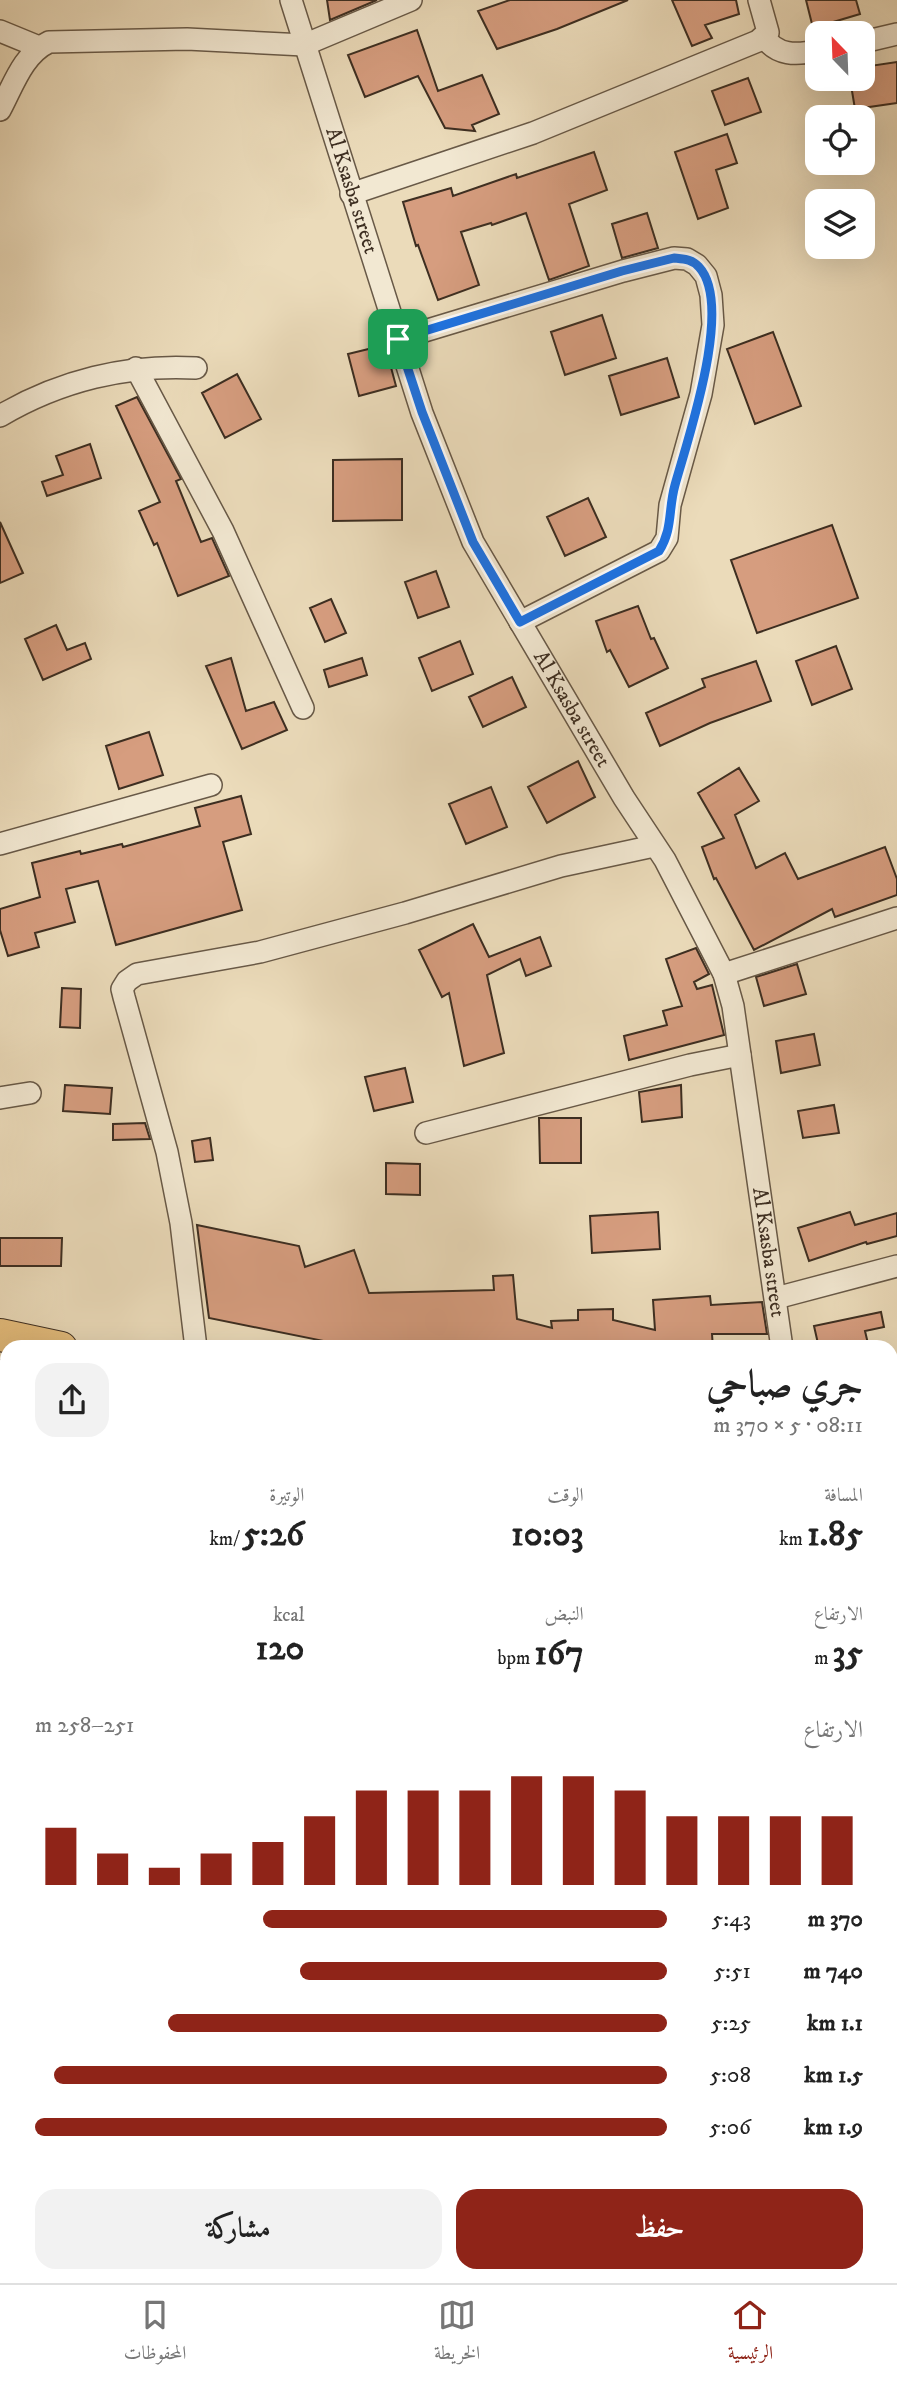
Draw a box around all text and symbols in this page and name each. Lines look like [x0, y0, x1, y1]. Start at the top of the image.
north arrow [805, 21, 875, 91]
map controls [805, 21, 875, 259]
button: locate [805, 105, 875, 175]
street label: Al Ksasba street [319, 124, 384, 257]
button: layers [805, 189, 875, 259]
pin [368, 309, 428, 369]
icon: arrive [379, 320, 417, 358]
street label: Al Ksasba street [527, 646, 616, 772]
street label: Al Ksasba street [746, 1186, 790, 1319]
text: جري صباحي [706, 1361, 863, 1409]
button: share [35, 1363, 109, 1437]
text: 08:11 · 5 × 370 m [713, 1411, 863, 1440]
text: الوتيرة [269, 1484, 304, 1507]
text: الوقت [547, 1484, 584, 1507]
text: المسافة [824, 1484, 863, 1507]
text: 5:26 [242, 1513, 304, 1557]
text: 10:03 [511, 1513, 584, 1557]
text: 1.85 [807, 1513, 863, 1557]
text: /km [209, 1528, 242, 1551]
text: km [779, 1528, 807, 1551]
text: النبض [545, 1603, 584, 1626]
text: الارتفاع [814, 1603, 863, 1626]
text: kcal [273, 1604, 304, 1627]
text: 120 [255, 1627, 304, 1671]
text: 167 [534, 1632, 584, 1676]
text: 35 [833, 1632, 863, 1676]
text: bpm [498, 1647, 534, 1670]
text: m [814, 1647, 833, 1670]
text: 251–258 m [35, 1711, 134, 1740]
text: الارتفاع [803, 1716, 863, 1745]
text: 5:43 [712, 1905, 751, 1934]
text: 370 m [808, 1905, 863, 1934]
text: 5:51 [714, 1957, 751, 1986]
text: 740 m [803, 1957, 863, 1986]
text: 5:25 [711, 2009, 751, 2038]
text: 1.1 km [807, 2009, 863, 2038]
text: 5:08 [710, 2061, 751, 2090]
text: 1.5 km [804, 2061, 863, 2090]
text: 5:06 [709, 2113, 751, 2142]
text: 1.9 km [804, 2113, 863, 2142]
button: مشاركة [35, 2189, 442, 2269]
button: حفظ [456, 2189, 863, 2269]
tab: المحفوظات [124, 2296, 186, 2371]
tab: الخريطة [434, 2296, 480, 2371]
tab: الرئيسية [728, 2296, 773, 2371]

